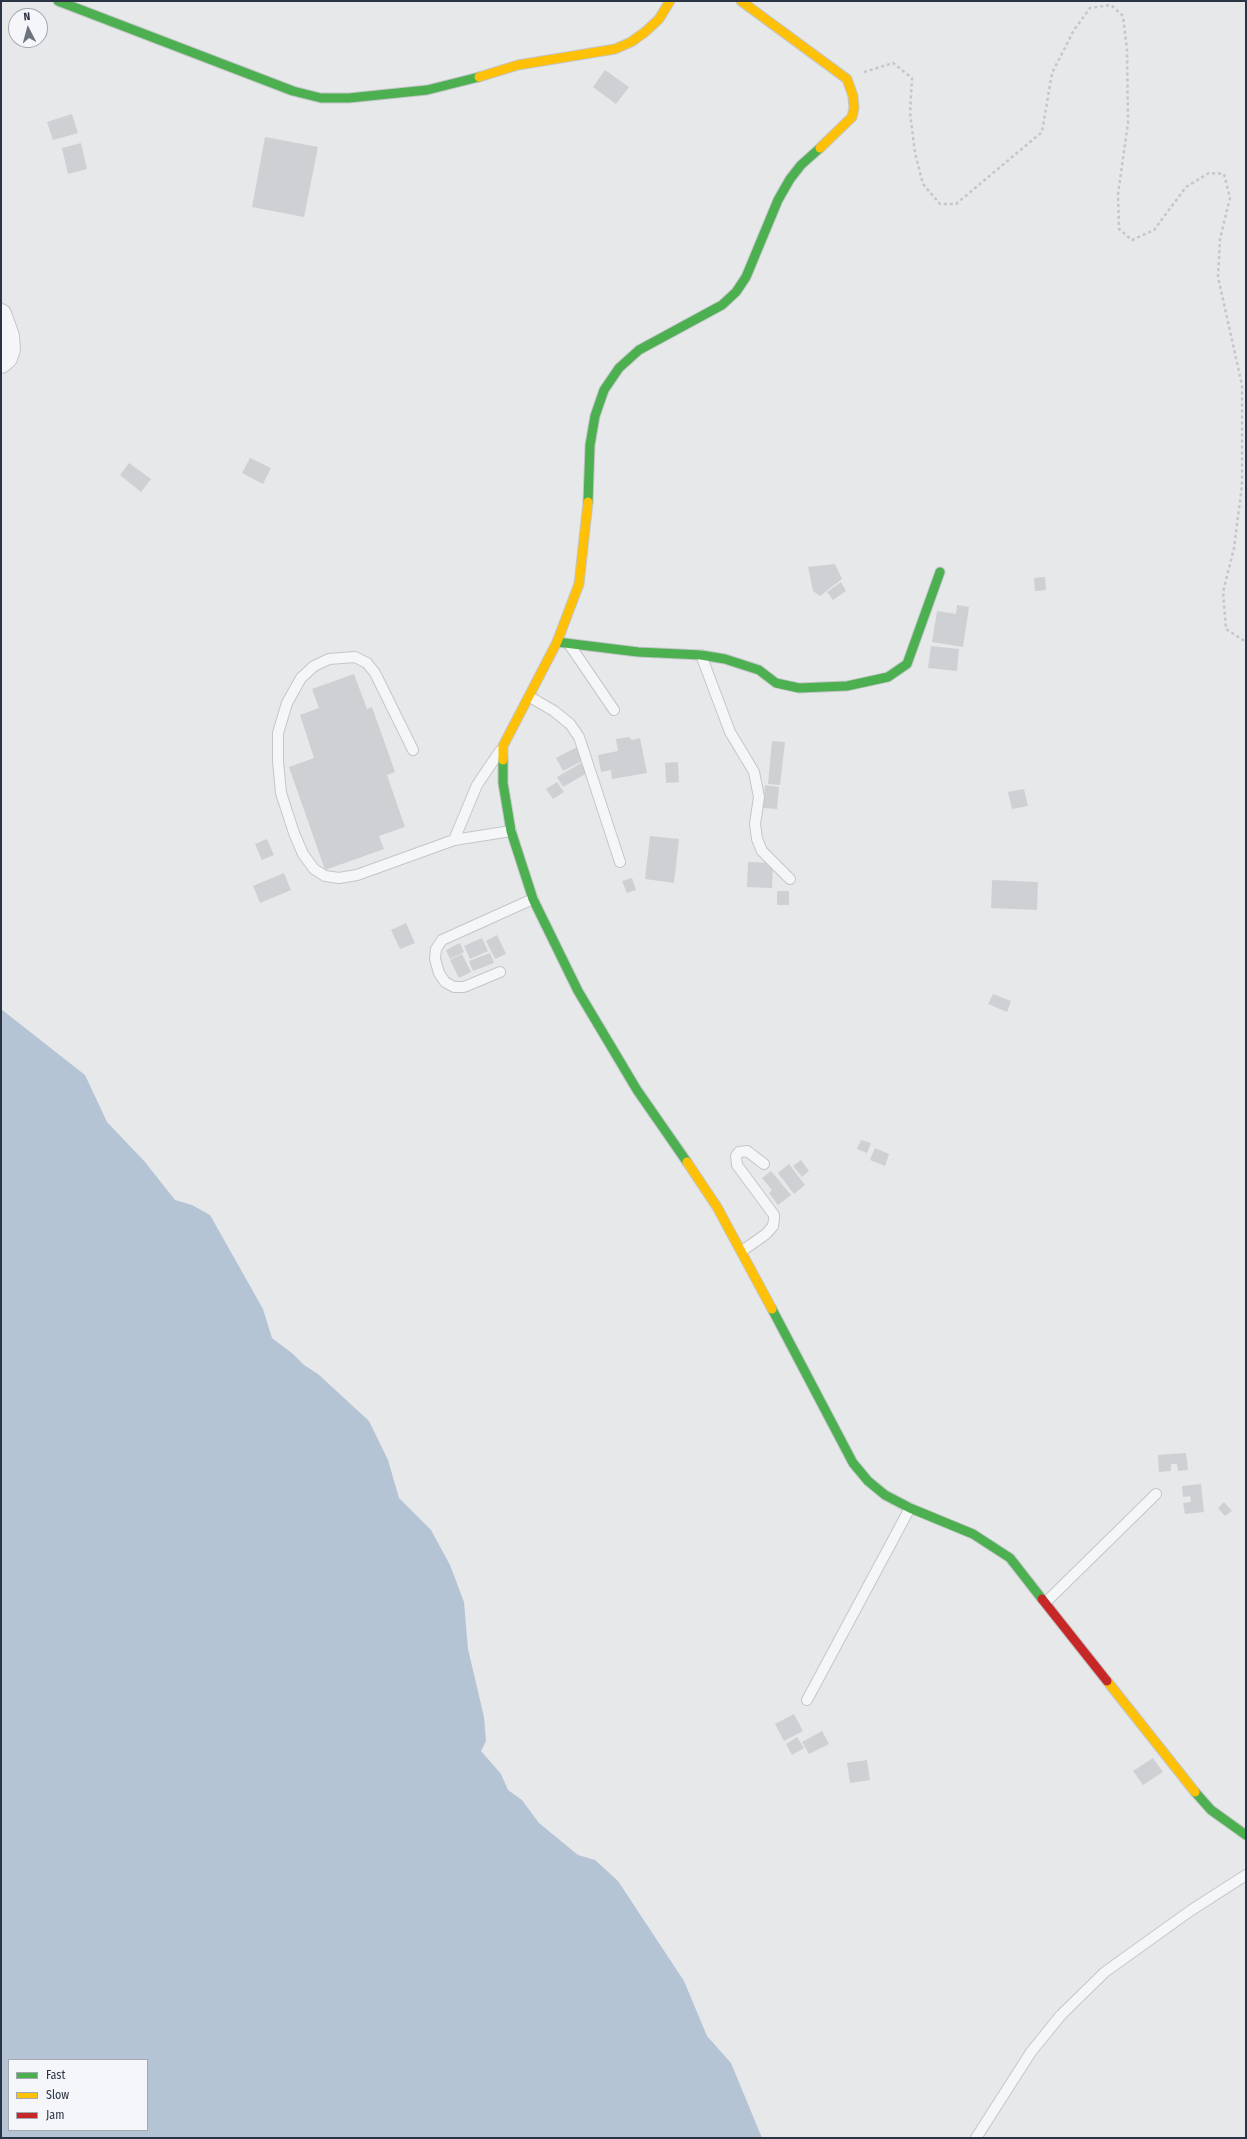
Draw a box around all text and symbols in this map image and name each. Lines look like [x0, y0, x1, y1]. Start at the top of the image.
north arrow [8, 8, 48, 48]
text: N [23, 10, 31, 23]
legend [8, 2059, 148, 2131]
text: Fast [46, 2068, 65, 2082]
text: Slow [46, 2088, 69, 2102]
text: Jam [46, 2108, 64, 2122]

